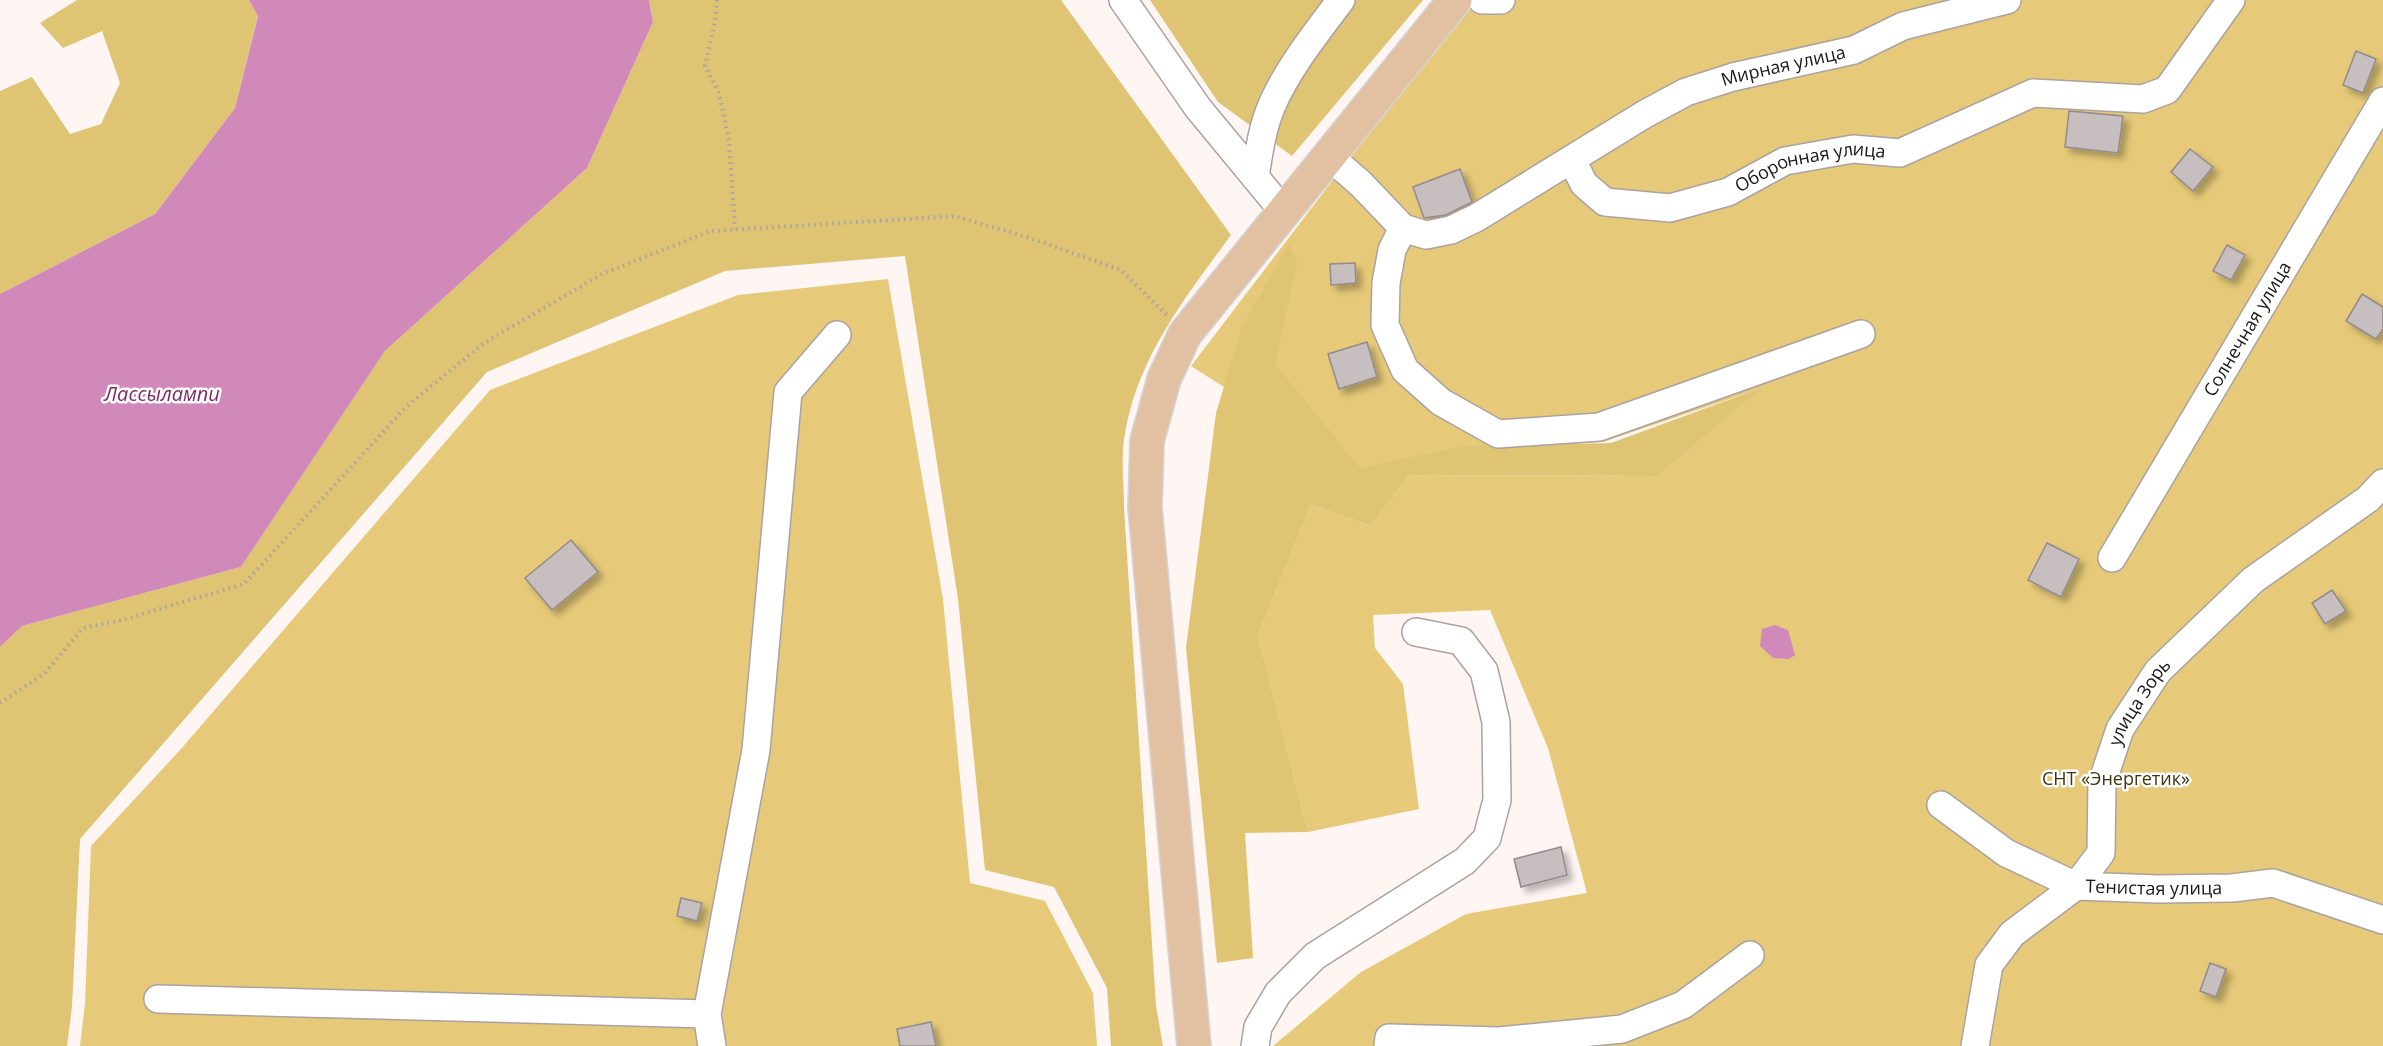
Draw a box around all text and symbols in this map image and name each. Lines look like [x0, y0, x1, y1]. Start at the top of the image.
street label: Мирная улица [1718, 39, 1848, 91]
street label: Оборонная улица [1730, 136, 1887, 197]
street label: Солнечная улица [2197, 257, 2296, 401]
water label: Лассылампи [103, 380, 220, 407]
street label: улица Зорь [2102, 652, 2175, 749]
park label: СНТ «Энергетик» [2042, 766, 2190, 790]
street label: Тенистая улица [2085, 873, 2222, 900]

